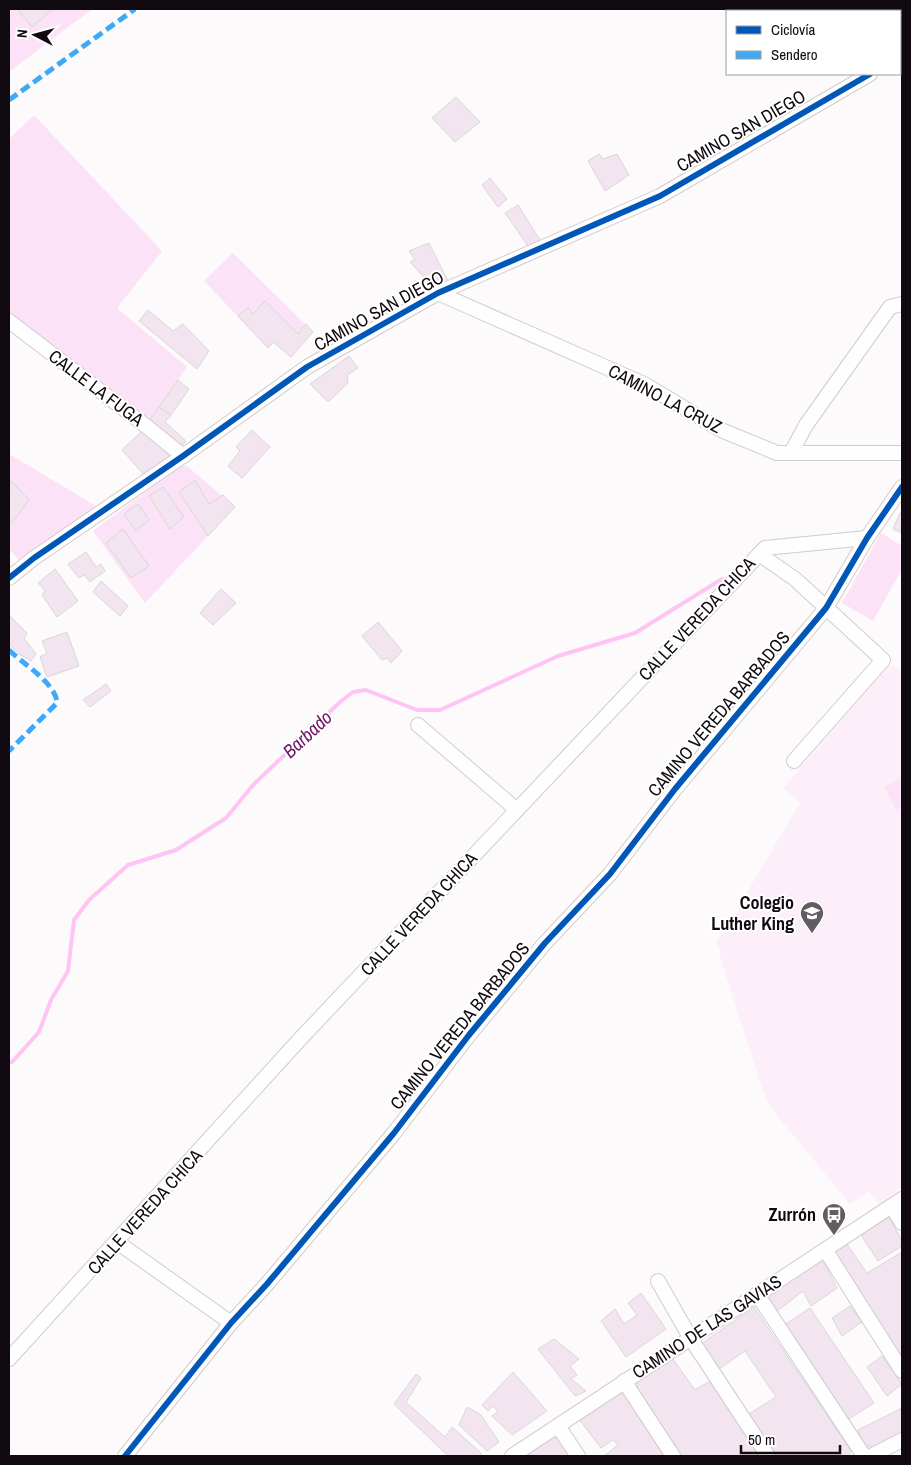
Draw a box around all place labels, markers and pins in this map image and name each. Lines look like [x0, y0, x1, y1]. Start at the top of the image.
place label: Colegio Luther King [711, 890, 794, 936]
school or university icon: Colegio Luther King [799, 900, 825, 934]
place label: Zurrón [768, 1202, 816, 1227]
bus stop icon: Zurrón [821, 1202, 847, 1236]

